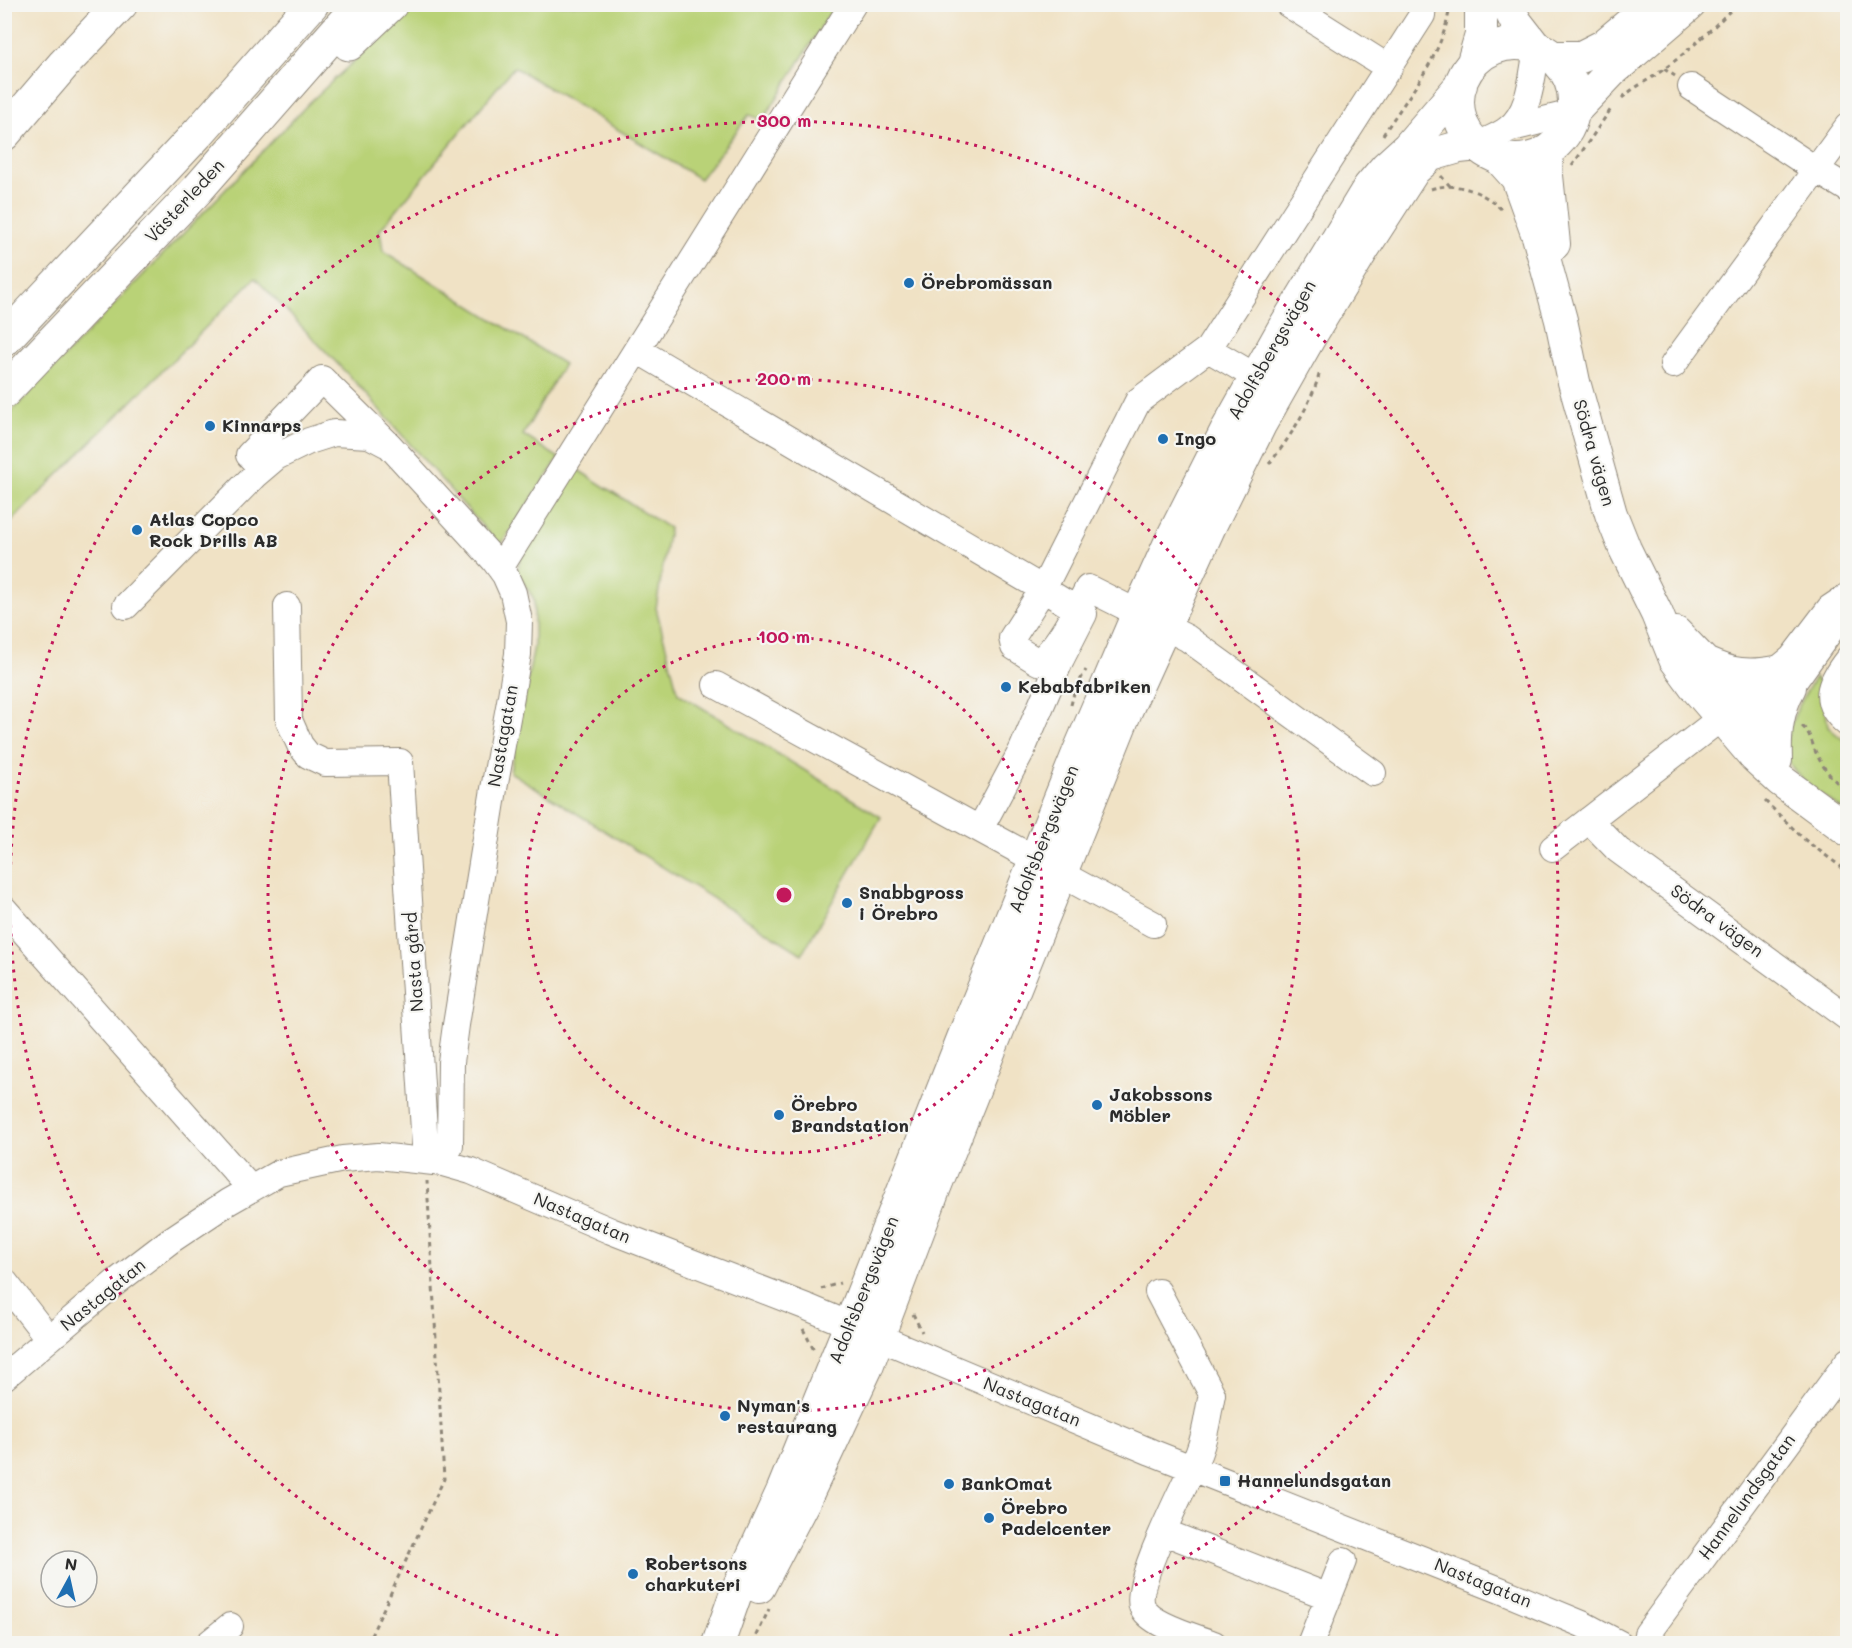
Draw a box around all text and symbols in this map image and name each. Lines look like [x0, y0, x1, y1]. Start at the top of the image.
text: 300 m [757, 108, 811, 132]
street label: Västerleden [139, 153, 229, 247]
place label: Örebromässan [921, 270, 1052, 294]
street label: Adolfsbergsvägen [1221, 275, 1321, 424]
marker: Örebromässan [902, 276, 916, 290]
text: 200 m [757, 366, 811, 390]
street label: Södra vägen [1568, 397, 1622, 509]
place label: Kinnarps [222, 413, 301, 437]
marker: Kinnarps [203, 419, 217, 433]
place label: Ingo [1175, 426, 1216, 450]
marker: Ingo [1156, 432, 1170, 446]
place label: Atlas Copco Rock Drills AB [149, 507, 278, 552]
marker: Atlas Copco Rock Drills AB [130, 523, 144, 537]
text: 100 m [758, 624, 810, 648]
place label: Kebabfabriken [1018, 674, 1151, 698]
marker: Kebabfabriken [999, 680, 1013, 694]
street label: Nastagatan [481, 683, 523, 789]
street label: Adolfsbergsvägen [1002, 761, 1084, 916]
street label: Södra vägen [1666, 878, 1769, 962]
place label: Snabbgross i Örebro [859, 880, 964, 925]
centre of rings [774, 885, 794, 905]
marker: Snabbgross i Örebro [840, 896, 854, 910]
street label: Nasta gård [398, 911, 428, 1013]
place label: Jakobssons Möbler [1109, 1082, 1212, 1127]
place label: Örebro Brandstation [791, 1092, 909, 1137]
marker: Jakobssons Möbler [1090, 1098, 1104, 1112]
marker: Örebro Brandstation [772, 1108, 786, 1122]
street label: Nastagatan [530, 1186, 635, 1248]
street label: Adolfsbergsvägen [822, 1212, 904, 1367]
street label: Nastagatan [55, 1252, 150, 1336]
street label: Nastagatan [980, 1371, 1085, 1432]
place label: Nyman's restaurang [737, 1393, 837, 1438]
marker: Nyman's restaurang [718, 1409, 732, 1423]
street label: Hannelundsgatan [1692, 1429, 1800, 1564]
place label: Hannelundsgatan [1237, 1468, 1391, 1492]
place label: BankOmat [961, 1471, 1052, 1495]
marker: Hannelundsgatan [1218, 1474, 1232, 1488]
marker: BankOmat [942, 1477, 956, 1491]
place label: Örebro Padelcenter [1001, 1495, 1111, 1540]
marker: Örebro Padelcenter [982, 1511, 996, 1525]
north arrow [39, 1549, 99, 1609]
place label: Robertsons charkuteri [645, 1551, 747, 1596]
text: N [64, 1552, 79, 1575]
street label: Nastagatan [1431, 1552, 1536, 1613]
marker: Robertsons charkuteri [626, 1567, 640, 1581]

